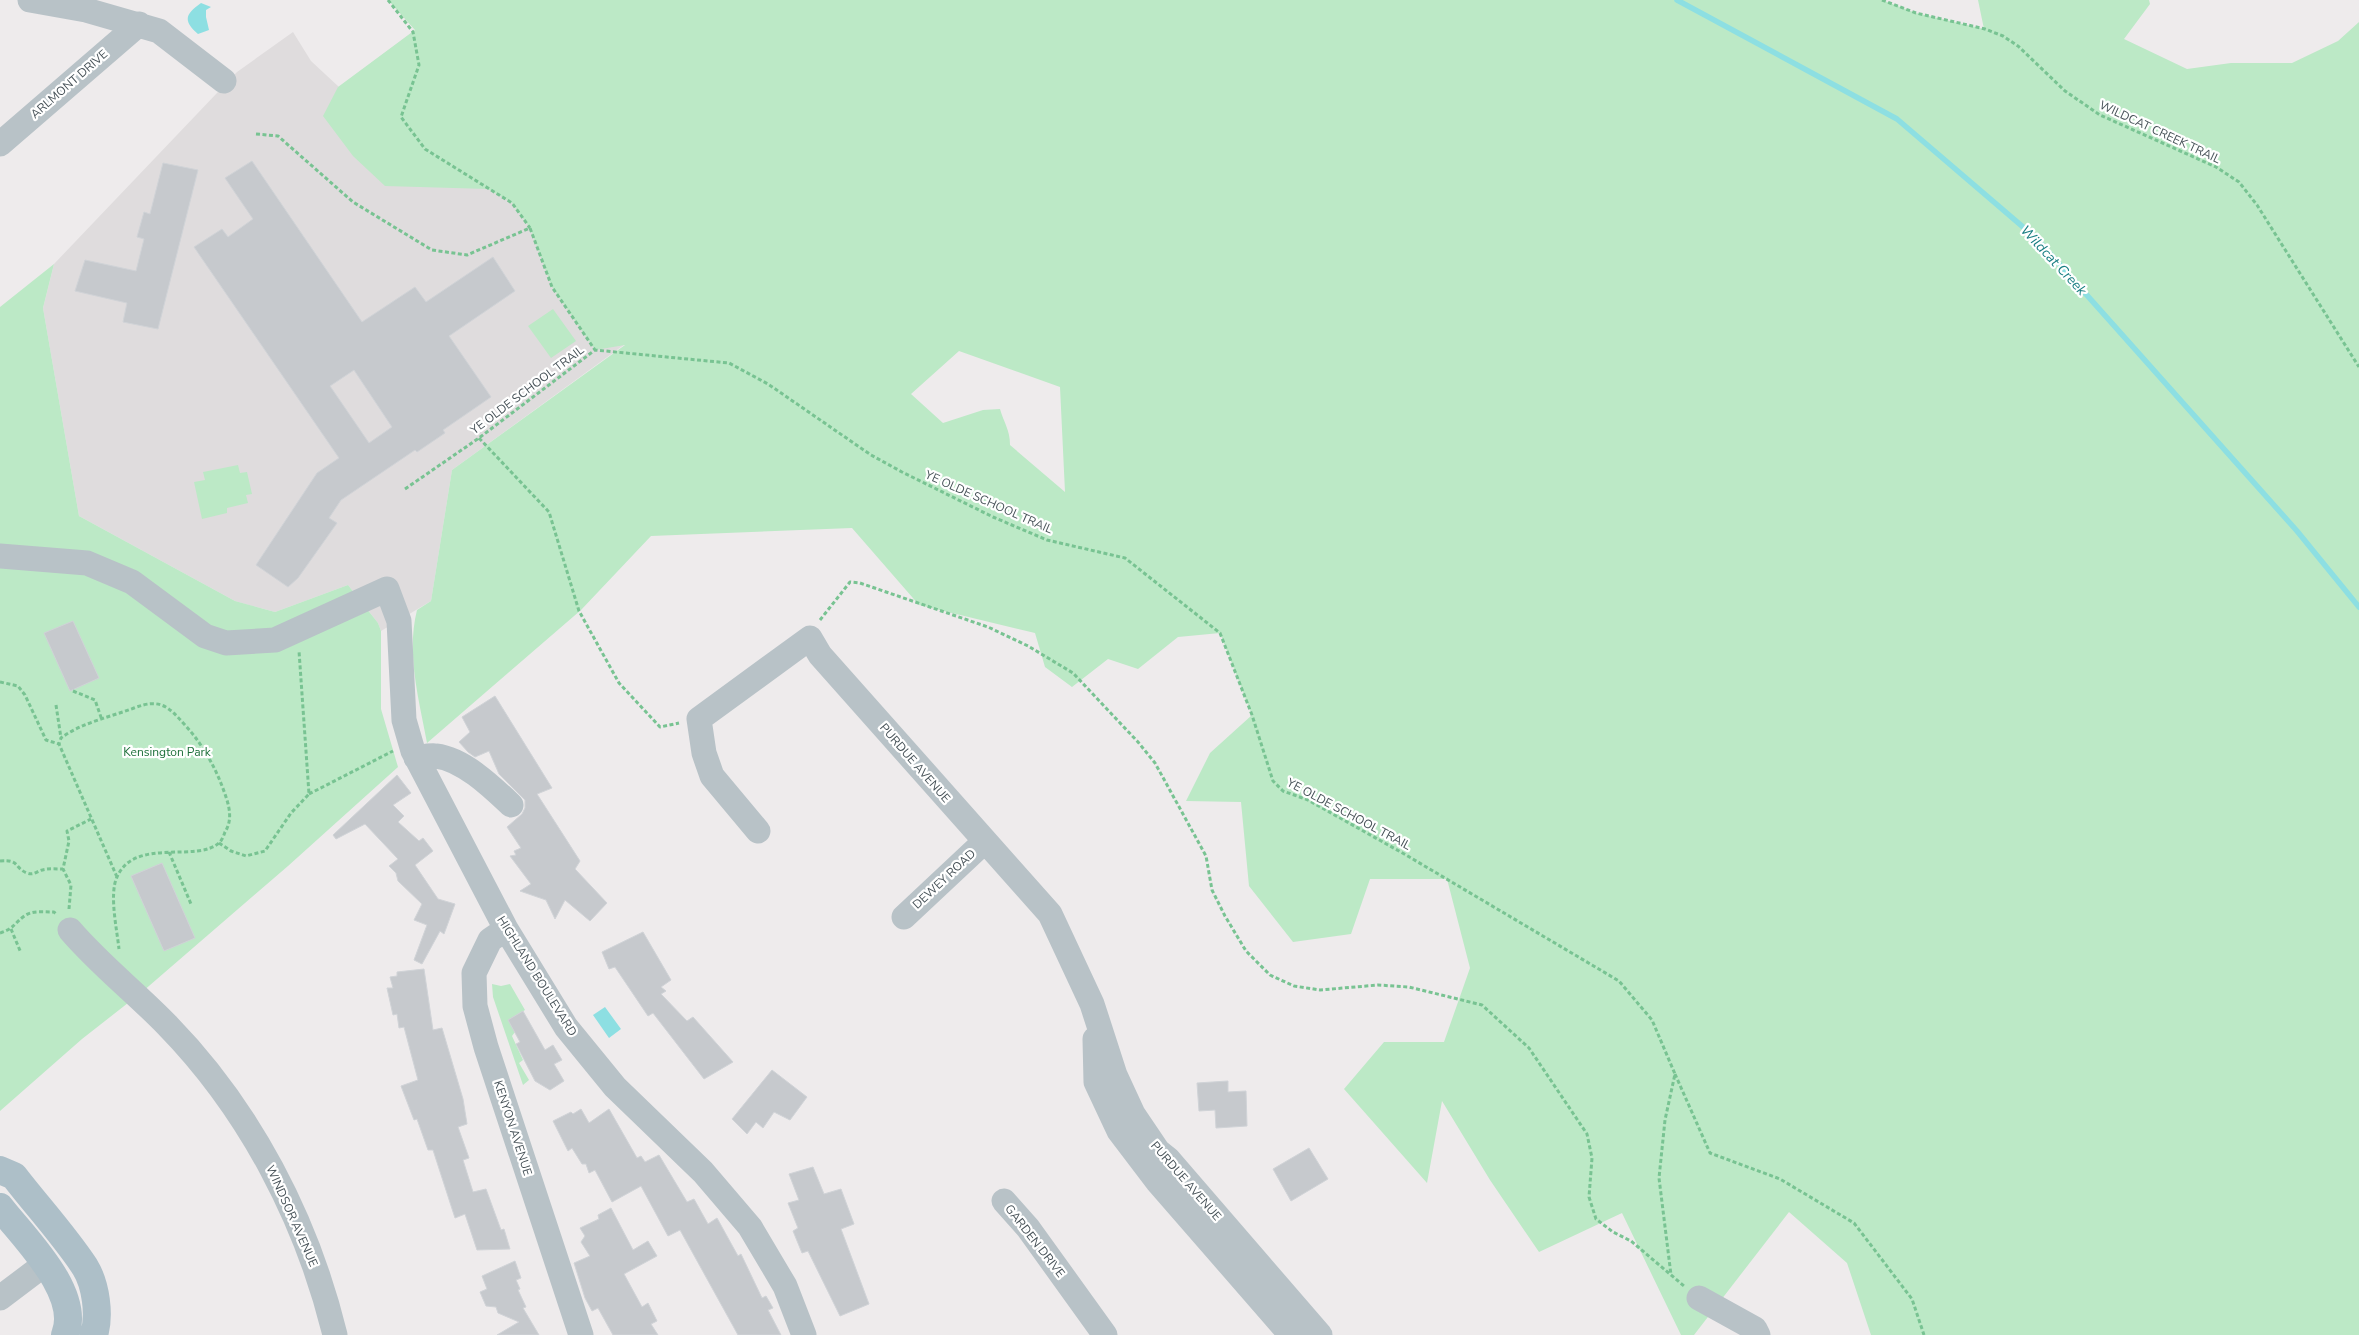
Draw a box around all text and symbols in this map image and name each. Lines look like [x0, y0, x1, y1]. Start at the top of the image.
street label: ARLMONT DRIVE [27, 46, 111, 122]
street label: WILDCAT CREEK TRAIL [2097, 97, 2224, 167]
water label: Wildcat Creek [2016, 221, 2092, 300]
street label: YE OLDE SCHOOL TRAIL [466, 342, 587, 439]
street label: YE OLDE SCHOOL TRAIL [922, 466, 1056, 538]
street label: PURDUE AVENUE [876, 720, 954, 806]
park label: Kensington Park [123, 744, 212, 760]
street label: YE OLDE SCHOOL TRAIL [1283, 774, 1414, 854]
street label: DEWEY ROAD [909, 846, 979, 912]
street label: HIGHLAND BOULEVARD [493, 913, 581, 1039]
street label: KENYON AVENUE [490, 1078, 536, 1178]
street label: PURDUE AVENUE [1147, 1138, 1225, 1224]
street label: WINDSOR AVENUE [262, 1163, 322, 1269]
street label: GARDEN DRIVE [1001, 1201, 1069, 1281]

